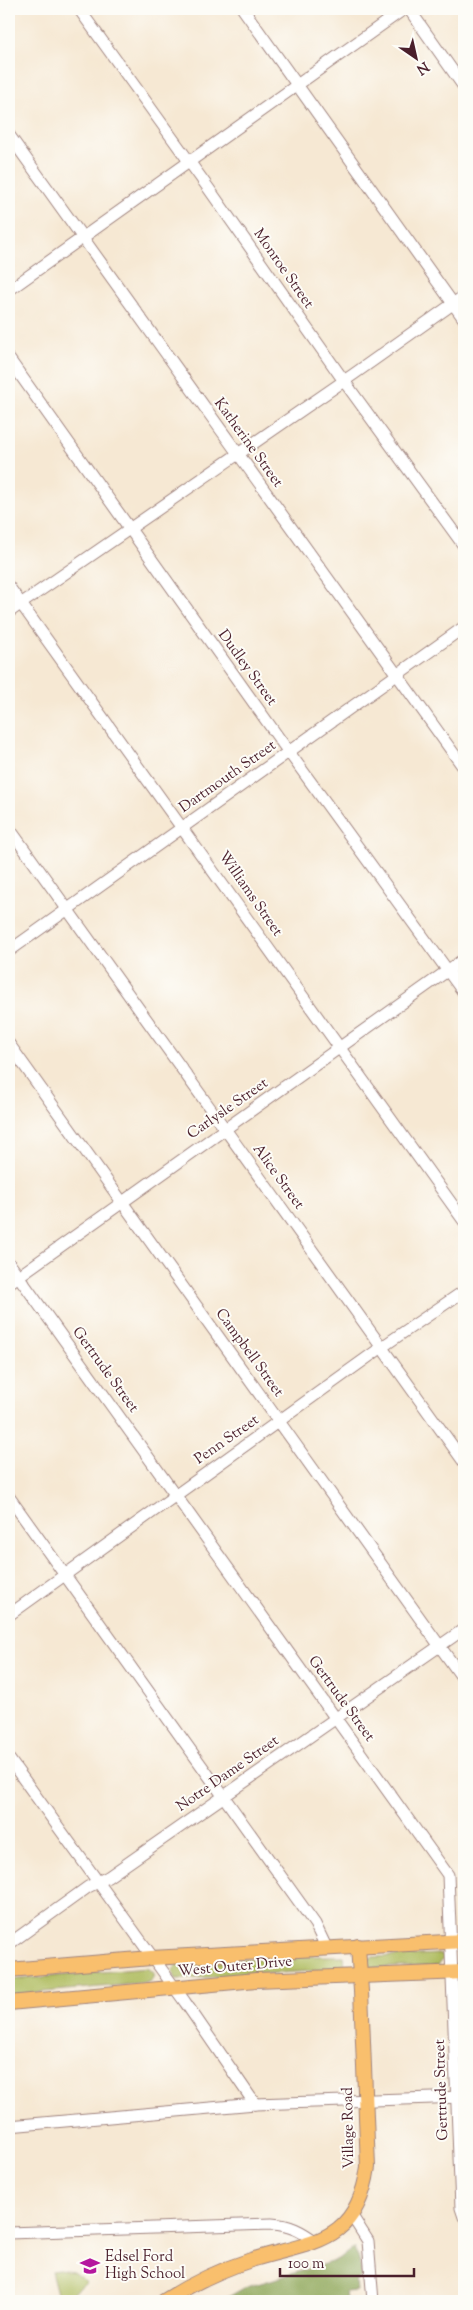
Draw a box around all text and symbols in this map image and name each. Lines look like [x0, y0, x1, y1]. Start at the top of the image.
north arrow [390, 32, 440, 82]
text: N [412, 56, 432, 79]
street label: Monroe Street [248, 225, 318, 313]
street label: Katherine Street [208, 394, 288, 492]
street label: Dudley Street [212, 626, 282, 710]
street label: Dartmouth Street [175, 736, 281, 818]
street label: Williams Street [213, 847, 287, 941]
street label: Carlysle Street [183, 1073, 273, 1145]
street label: Alice Street [247, 1140, 309, 1214]
street label: Campbell Street [210, 1304, 288, 1402]
street label: Gertrude Street [67, 1323, 143, 1417]
street label: Penn Street [190, 1410, 264, 1470]
street label: Gertrude Street [303, 1652, 379, 1746]
street label: Notre Dame Street [173, 1731, 283, 1817]
street label: West Outer Drive [177, 1952, 293, 1982]
street label: Gertrude Street [430, 2039, 454, 2141]
street label: Village Road [338, 2086, 360, 2169]
scale bar [280, 2245, 414, 2277]
place label: Edsel Ford High School [105, 2247, 185, 2285]
text: 100 m [288, 2254, 325, 2275]
school or university icon: Edsel Ford High School [79, 2255, 101, 2277]

